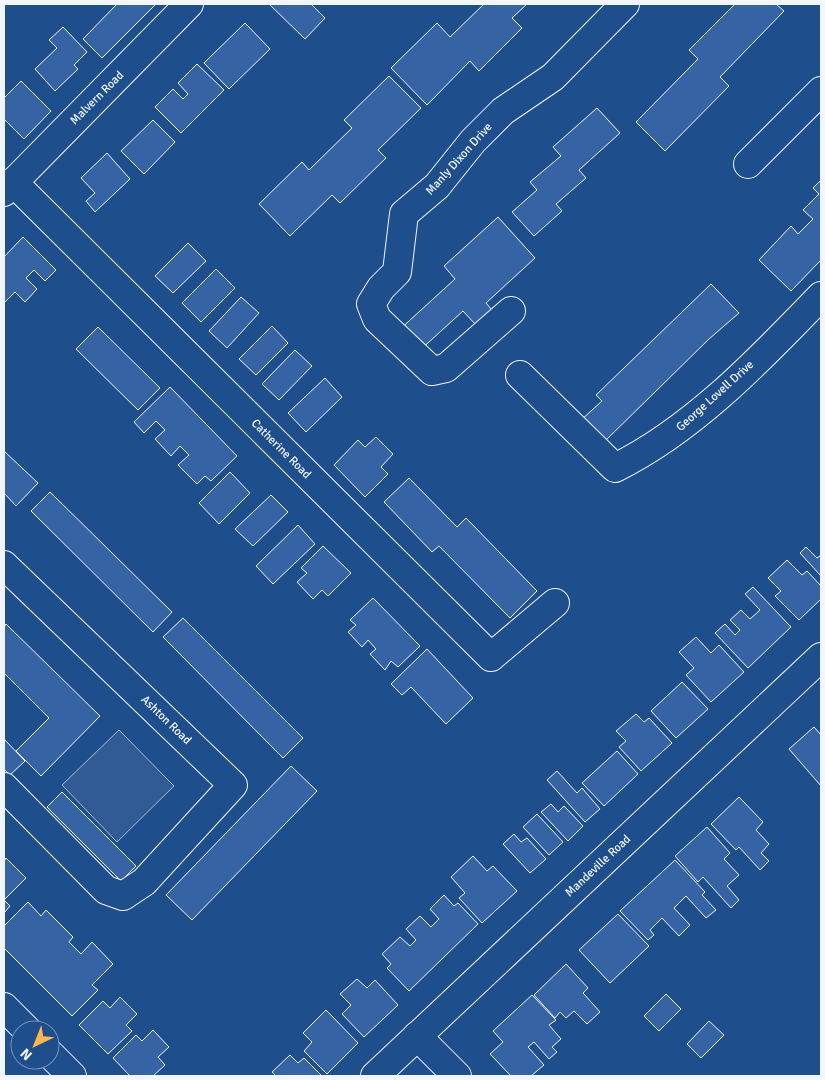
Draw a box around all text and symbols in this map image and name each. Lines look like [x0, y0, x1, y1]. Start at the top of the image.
street label: Malvern Road [67, 68, 127, 128]
street label: Manly Dixon Drive [422, 120, 496, 198]
street label: George Lovell Drive [673, 357, 757, 435]
street label: Catherine Road [248, 416, 314, 482]
street label: Ashton Road [138, 692, 194, 748]
street label: Mandeville Road [562, 832, 634, 900]
north arrow [10, 1020, 60, 1070]
text: N [17, 1045, 36, 1064]

